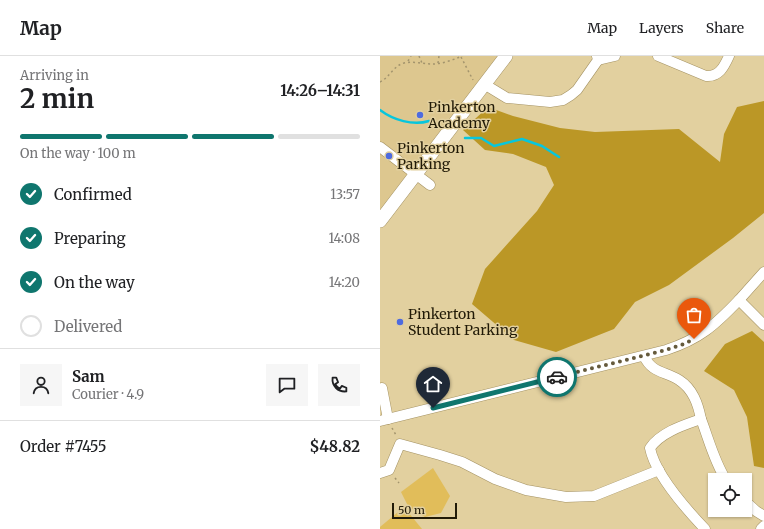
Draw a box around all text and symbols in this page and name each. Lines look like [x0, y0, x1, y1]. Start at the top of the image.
text: Map [20, 16, 62, 40]
text: Map [587, 19, 617, 37]
text: Layers [639, 19, 684, 37]
text: Share [706, 19, 744, 37]
text: Arriving in [20, 67, 89, 84]
text: 14:26–14:31 [280, 81, 360, 100]
text: 2 min [20, 82, 94, 115]
place label: Pinkerton Academy [427, 98, 496, 132]
marker: Pinkerton Academy [415, 110, 425, 120]
place label: Pinkerton Parking [397, 139, 465, 173]
text: On the way · 100 m [20, 145, 136, 162]
marker: Pinkerton Parking [384, 151, 394, 161]
icon: check [20, 183, 42, 205]
text: Confirmed [54, 185, 132, 204]
text: 13:57 [330, 186, 360, 203]
icon: check [20, 227, 42, 249]
text: Preparing [54, 229, 126, 248]
text: 14:08 [328, 230, 360, 247]
icon: check [20, 271, 42, 293]
text: On the way [54, 273, 135, 292]
text: 14:20 [329, 274, 360, 291]
pin [677, 298, 711, 339]
icon: bag [683, 304, 705, 326]
place label: Pinkerton Student Parking [408, 305, 518, 339]
text: Delivered [54, 317, 122, 336]
marker: Pinkerton Student Parking [395, 317, 405, 327]
courier [537, 357, 577, 397]
button: person [20, 364, 62, 406]
button: chat [266, 364, 308, 406]
button: phone [318, 364, 360, 406]
icon: car [546, 366, 568, 388]
text: Sam [72, 367, 105, 386]
pin [416, 367, 450, 408]
icon: home [422, 373, 444, 395]
text: Courier · 4.9 [72, 386, 144, 403]
text: Order #7455 [20, 437, 107, 456]
text: $48.82 [309, 437, 360, 456]
map controls [708, 473, 752, 517]
button: locate [708, 473, 752, 517]
scale bar [392, 501, 457, 520]
text: 50 m [398, 503, 425, 517]

